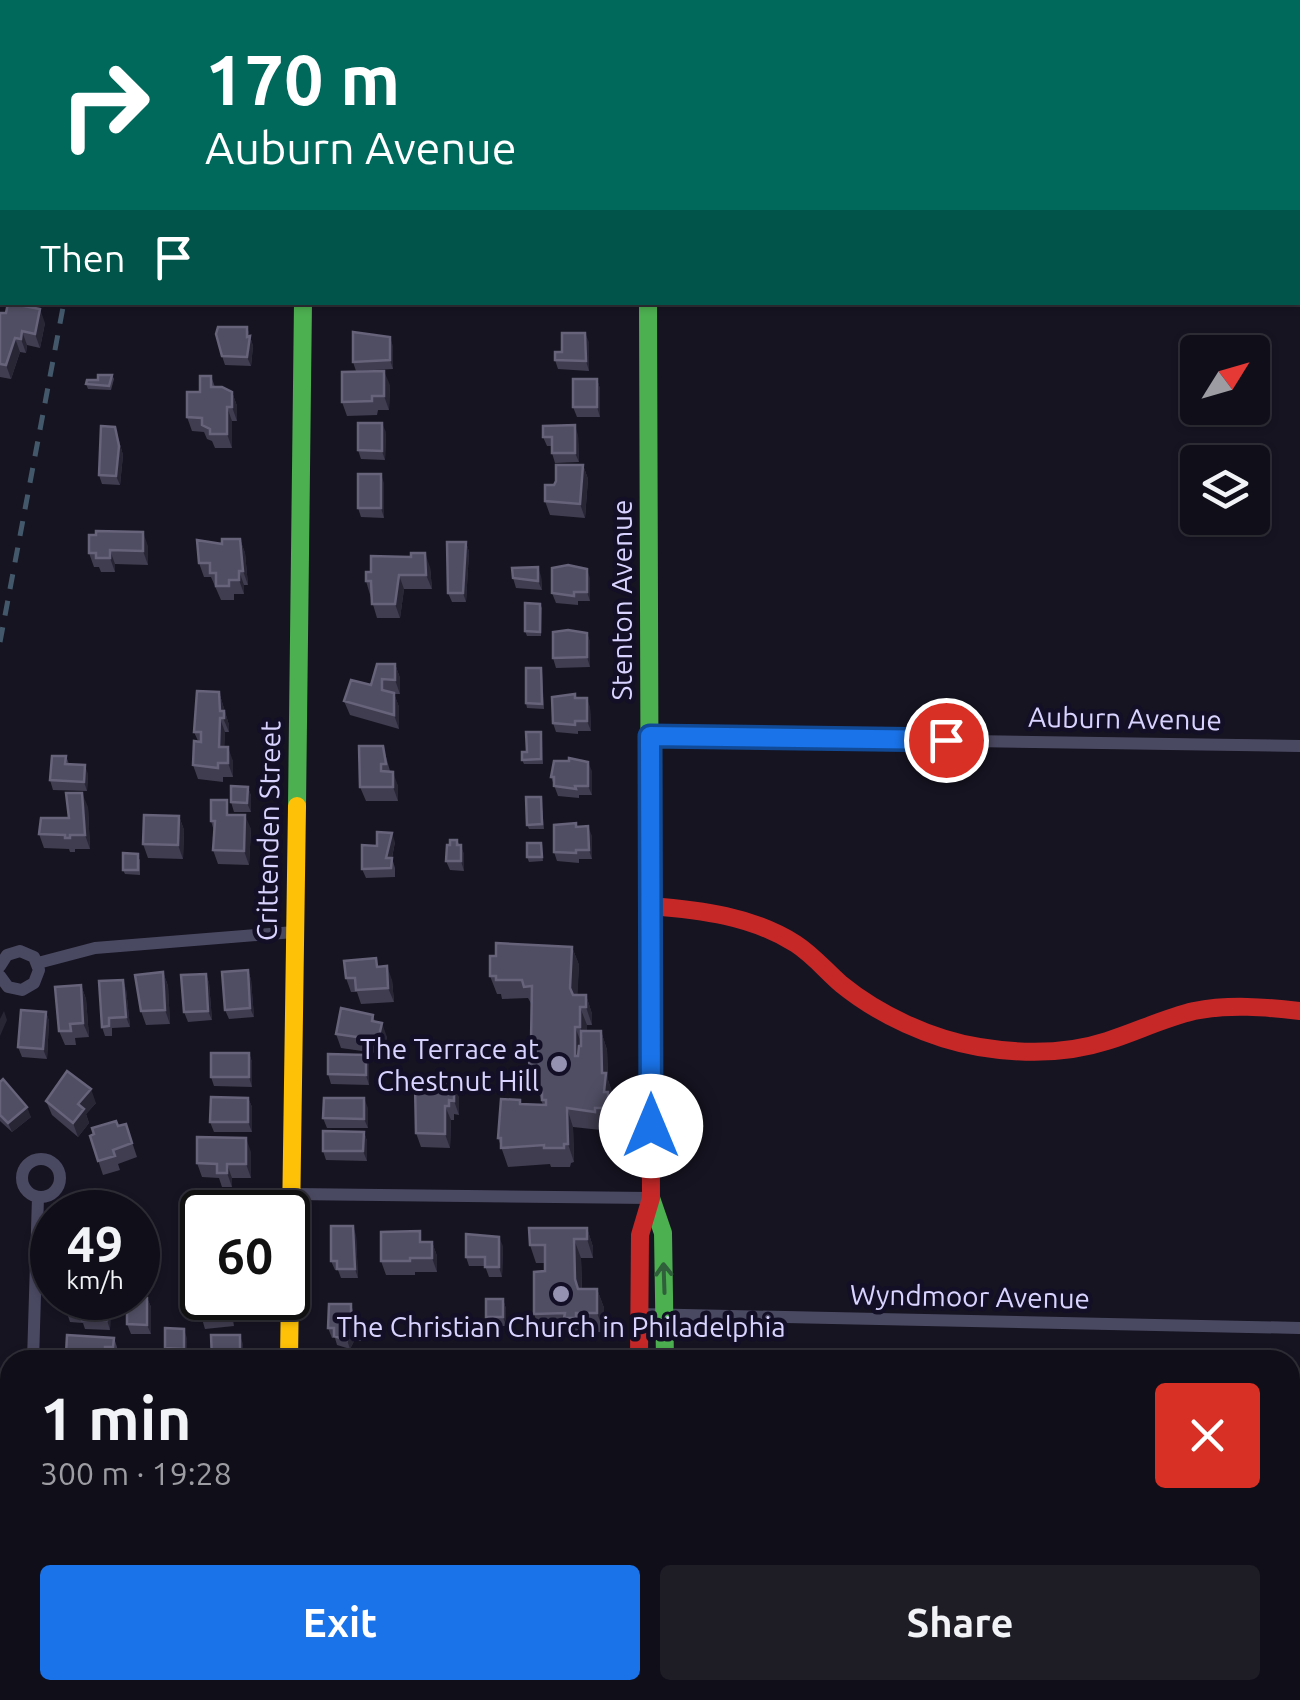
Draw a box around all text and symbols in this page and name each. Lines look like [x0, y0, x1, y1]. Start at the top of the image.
icon: right [40, 40, 170, 170]
text: 170 m [205, 40, 400, 118]
text: Auburn Avenue [205, 122, 517, 173]
icon: arrive [146, 230, 201, 285]
text: Then [40, 237, 126, 279]
north arrow [1180, 335, 1270, 425]
map controls [1180, 335, 1270, 535]
button: layers [1180, 445, 1270, 535]
street label: Stenton Avenue [606, 499, 637, 701]
pin [904, 698, 989, 783]
street label: Auburn Avenue [1028, 701, 1222, 735]
icon: arrive [919, 713, 974, 768]
street label: Crittenden Street [251, 721, 285, 941]
place label: The Terrace at Chestnut Hill [360, 1033, 539, 1096]
marker: The Terrace at Chestnut Hill [548, 1053, 570, 1075]
position arrow [599, 1074, 703, 1178]
speed limit sign: 60 [180, 1190, 310, 1320]
text: 49 [67, 1215, 123, 1271]
one-way arrow [655, 1262, 674, 1294]
text: km/h [66, 1266, 124, 1294]
street label: Wyndmoor Avenue [850, 1278, 1090, 1314]
marker: The Christian Church in Philadelphia [550, 1283, 572, 1305]
place label: The Christian Church in Philadelphia [336, 1311, 786, 1342]
button: close [1155, 1383, 1260, 1488]
text: 1 min [40, 1384, 192, 1451]
text: 300 m · 19:28 [40, 1455, 232, 1491]
button: Exit [40, 1565, 640, 1680]
button: Share [660, 1565, 1260, 1680]

